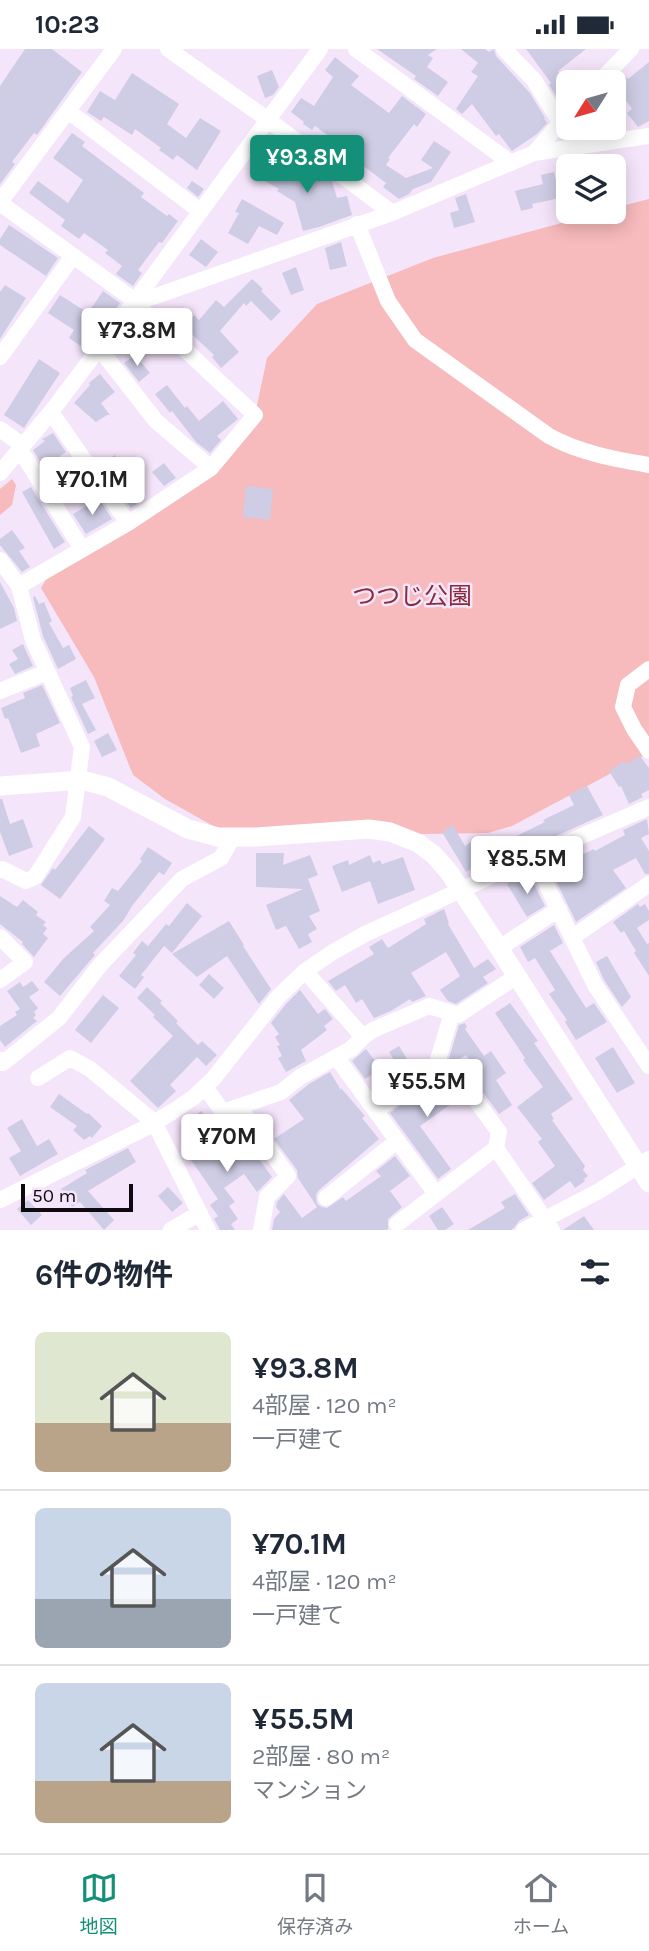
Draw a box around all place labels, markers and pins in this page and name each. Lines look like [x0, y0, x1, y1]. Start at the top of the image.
pin: ¥93.8M [250, 135, 364, 195]
pin: ¥73.8M [80, 309, 194, 368]
pin: ¥70.1M [35, 457, 149, 517]
pin: ¥85.5M [470, 837, 584, 896]
pin: ¥55.5M [370, 1059, 484, 1119]
pin: ¥70M [186, 1115, 268, 1174]

